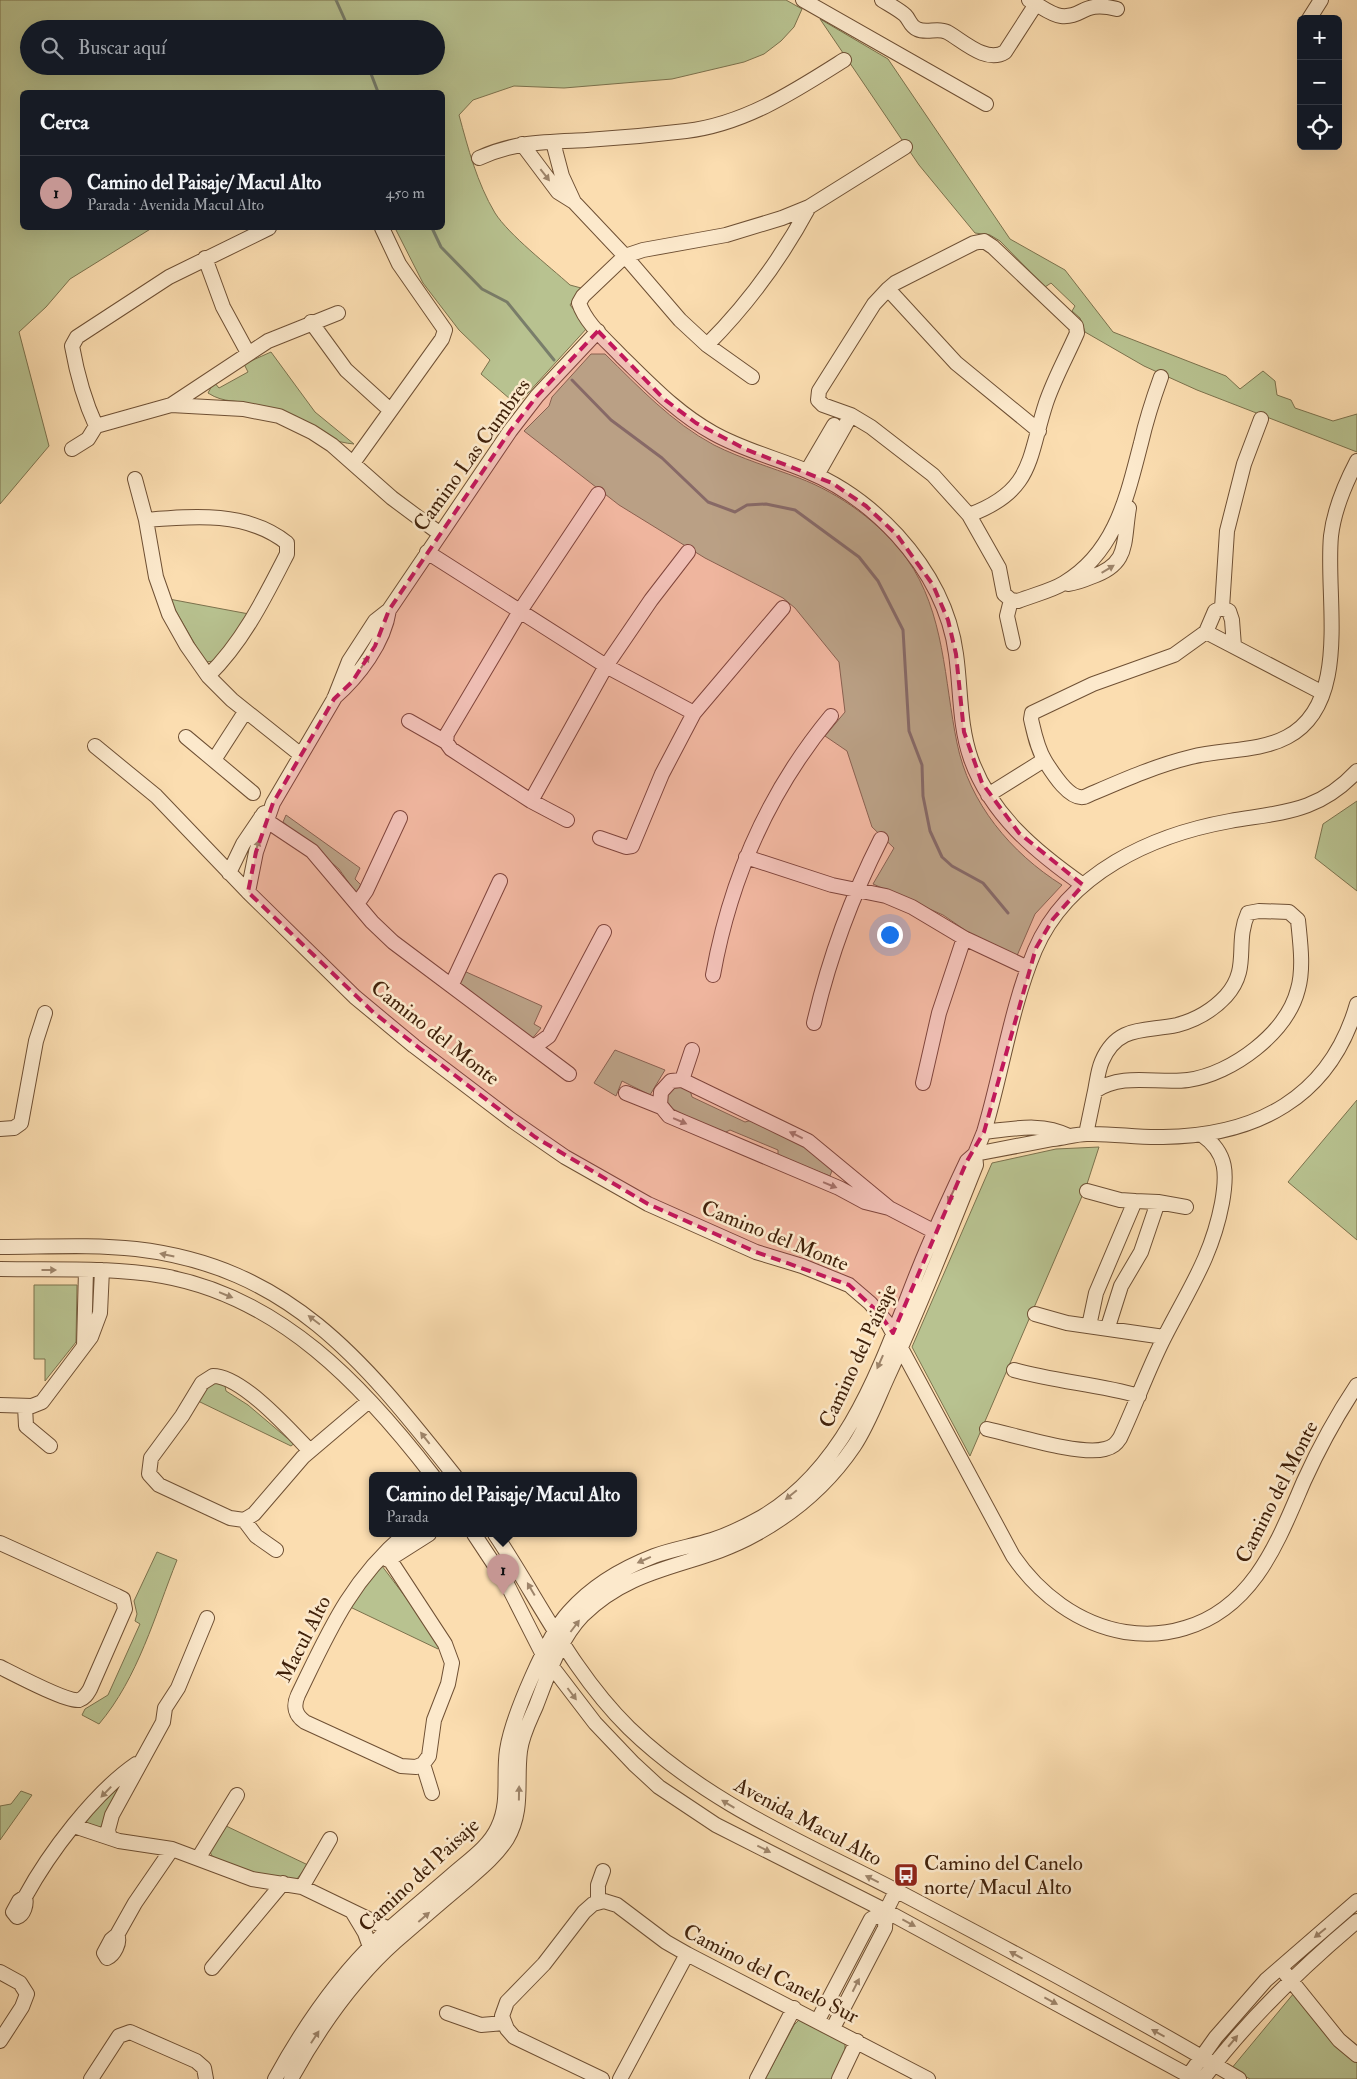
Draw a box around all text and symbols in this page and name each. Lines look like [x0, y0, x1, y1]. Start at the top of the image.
map controls [1297, 15, 1342, 150]
button: + [1297, 15, 1342, 60]
search box [20, 20, 445, 75]
icon: search [38, 34, 66, 62]
text: Buscar aquí [78, 36, 166, 60]
button: − [1297, 60, 1342, 105]
button: locate [1297, 105, 1342, 150]
text: Cerca [40, 109, 89, 136]
one-way arrow [540, 169, 551, 182]
text: Camino del Paisaje/ Macul Alto [87, 171, 321, 195]
text: 1 [53, 183, 59, 203]
text: 450 m [386, 183, 425, 203]
text: Parada · Avenida Macul Alto [87, 195, 264, 215]
street label: Camino Las Cumbres [407, 373, 537, 537]
one-way arrow [1102, 565, 1115, 574]
one-way arrow [360, 655, 370, 669]
one-way arrow [254, 839, 262, 854]
your location [877, 922, 903, 948]
street label: Camino del Monte [365, 974, 505, 1092]
one-way arrow [673, 1117, 688, 1125]
one-way arrow [789, 1131, 803, 1139]
one-way arrow [823, 1181, 837, 1189]
one-way arrow [946, 1189, 954, 1203]
street label: Camino del Monte [697, 1194, 853, 1278]
one-way arrow [158, 1250, 174, 1258]
one-way arrow [41, 1266, 57, 1274]
street label: Camino del Paisaje [813, 1280, 903, 1432]
one-way arrow [218, 1291, 233, 1299]
one-way arrow [308, 1315, 321, 1326]
one-way arrow [876, 1355, 884, 1369]
street label: Camino del Monte [1229, 1416, 1325, 1568]
one-way arrow [420, 1431, 430, 1445]
popup [369, 1472, 637, 1537]
text: Camino del Paisaje/ Macul Alto [386, 1483, 620, 1507]
one-way arrow [785, 1490, 798, 1501]
text: Parada [386, 1507, 428, 1527]
pin: 1 [487, 1554, 519, 1595]
one-way arrow [637, 1557, 651, 1565]
one-way arrow [526, 1582, 535, 1595]
street label: Macul Alto [271, 1591, 337, 1687]
one-way arrow [570, 1619, 580, 1632]
one-way arrow [567, 1687, 577, 1701]
street label: Avenida Macul Alto [729, 1771, 887, 1872]
one-way arrow [100, 1785, 112, 1797]
one-way arrow [515, 1785, 523, 1801]
one-way arrow [721, 1799, 735, 1808]
street label: Camino del Paisaje [353, 1812, 485, 1938]
one-way arrow [757, 1845, 771, 1853]
place label: Camino del Canelo norte/ Macul Alto [924, 1850, 1083, 1901]
bus stop icon: Camino del Canelo norte/ Macul Alto [893, 1862, 919, 1888]
one-way arrow [865, 1875, 879, 1883]
one-way arrow [417, 1911, 429, 1923]
street label: Camino del Canelo Sur [679, 1918, 864, 2030]
one-way arrow [901, 1919, 916, 1927]
one-way arrow [1314, 1927, 1327, 1938]
one-way arrow [1008, 1951, 1023, 1959]
one-way arrow [852, 1978, 860, 1993]
one-way arrow [1045, 1996, 1058, 2005]
one-way arrow [1151, 2029, 1165, 2038]
one-way arrow [310, 2030, 320, 2043]
one-way arrow [1227, 2035, 1238, 2048]

